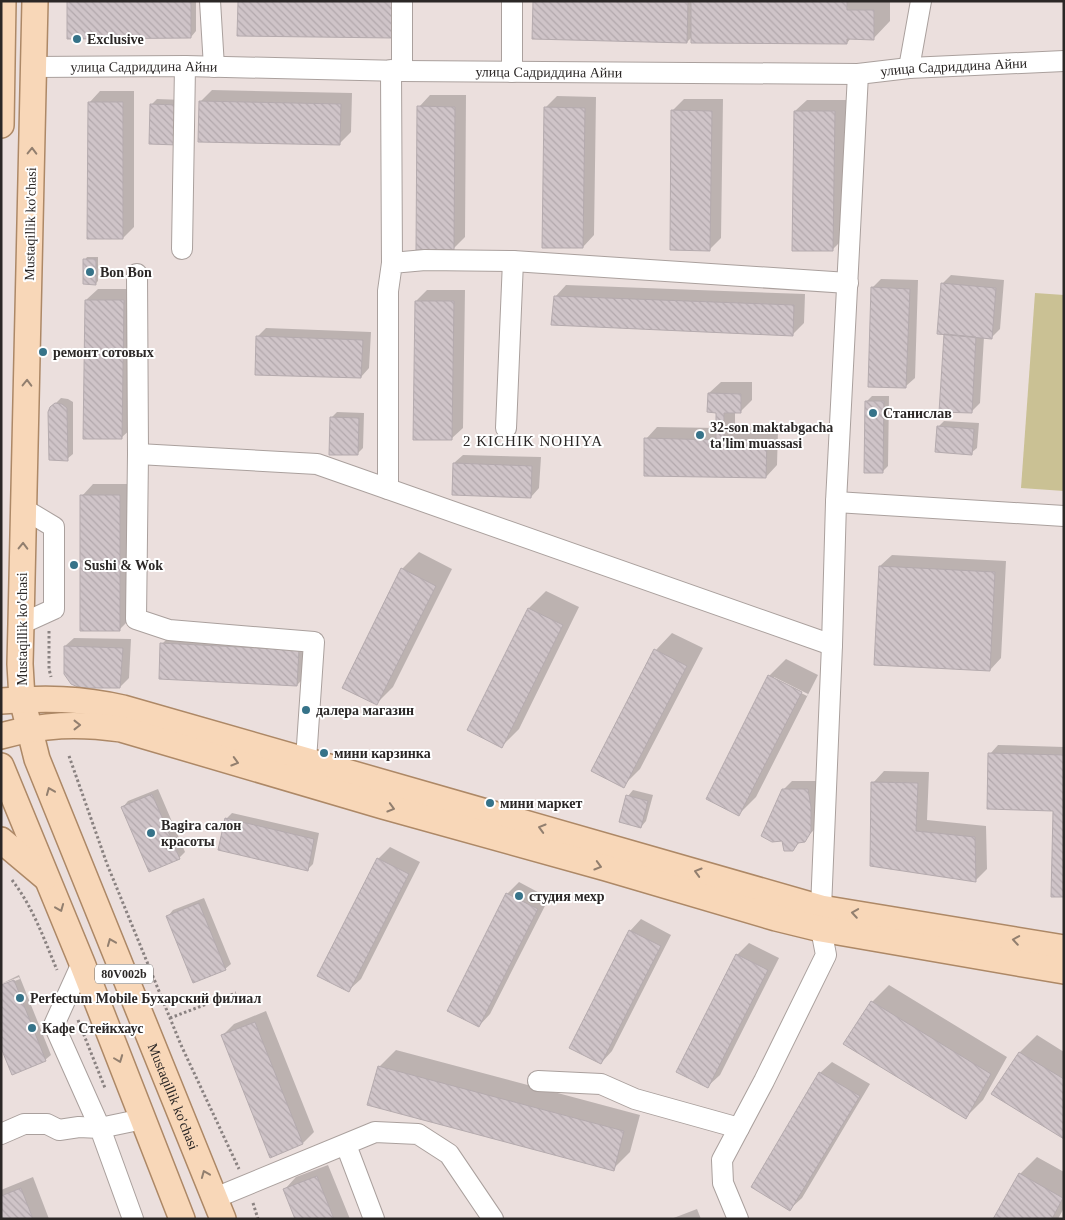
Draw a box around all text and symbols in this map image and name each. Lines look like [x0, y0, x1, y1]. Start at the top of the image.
place label: Exclusive [87, 32, 144, 47]
marker: Exclusive [71, 33, 83, 45]
street label: улица Садриддина Айни [880, 56, 1028, 79]
street label: улица Садриддина Айни [71, 59, 218, 75]
street label: улица Садриддина Айни [475, 64, 623, 80]
one-way arrow [27, 146, 37, 154]
street label: Mustaqillik ko'chasi [22, 167, 39, 281]
place label: Bon Bon [100, 265, 152, 280]
marker: Bon Bon [84, 266, 96, 278]
place label: ремонт сотовых [53, 345, 154, 360]
marker: ремонт сотовых [37, 346, 49, 358]
one-way arrow [21, 379, 32, 387]
place label: Станислав [883, 406, 952, 421]
marker: Станислав [867, 407, 879, 419]
place label: 32-son maktabgacha ta'lim muassasi [710, 420, 833, 451]
marker: 32-son maktabgacha ta'lim muassasi [694, 429, 706, 441]
district label: 2 KICHIK NOHIYA [463, 433, 603, 449]
one-way arrow [18, 541, 28, 549]
place label: Sushi & Wok [84, 558, 163, 573]
marker: Sushi & Wok [68, 559, 80, 571]
street label: Mustaqillik ko'chasi [15, 572, 30, 686]
place label: далера магазин [316, 703, 414, 718]
marker: далера магазин [300, 704, 312, 716]
one-way arrow [74, 720, 82, 730]
place label: мини карзинка [334, 746, 431, 761]
marker: мини карзинка [318, 747, 330, 759]
one-way arrow [230, 757, 238, 767]
one-way arrow [46, 787, 57, 796]
place label: мини маркет [500, 796, 582, 811]
marker: мини маркет [484, 797, 496, 809]
one-way arrow [386, 803, 394, 813]
place label: Bagira салон красоты [161, 818, 241, 849]
one-way arrow [538, 823, 547, 833]
marker: Bagira салон красоты [145, 827, 157, 839]
one-way arrow [593, 860, 602, 871]
one-way arrow [695, 868, 703, 878]
place label: студия мехр [529, 889, 605, 904]
marker: студия мехр [513, 890, 525, 902]
one-way arrow [53, 903, 64, 912]
one-way arrow [851, 909, 860, 919]
one-way arrow [1011, 936, 1020, 946]
one-way arrow [107, 938, 117, 947]
road number: 80V002b [95, 964, 153, 984]
place label: Perfectum Mobile Бухарский филиал [30, 991, 261, 1006]
marker: Perfectum Mobile Бухарский филиал [14, 992, 26, 1004]
place label: Кафе Стейкхаус [42, 1021, 143, 1036]
marker: Кафе Стейкхаус [26, 1022, 38, 1034]
street label: Mustaqillik ko'chasi [145, 1041, 201, 1152]
one-way arrow [113, 1054, 124, 1063]
one-way arrow [200, 1170, 210, 1178]

